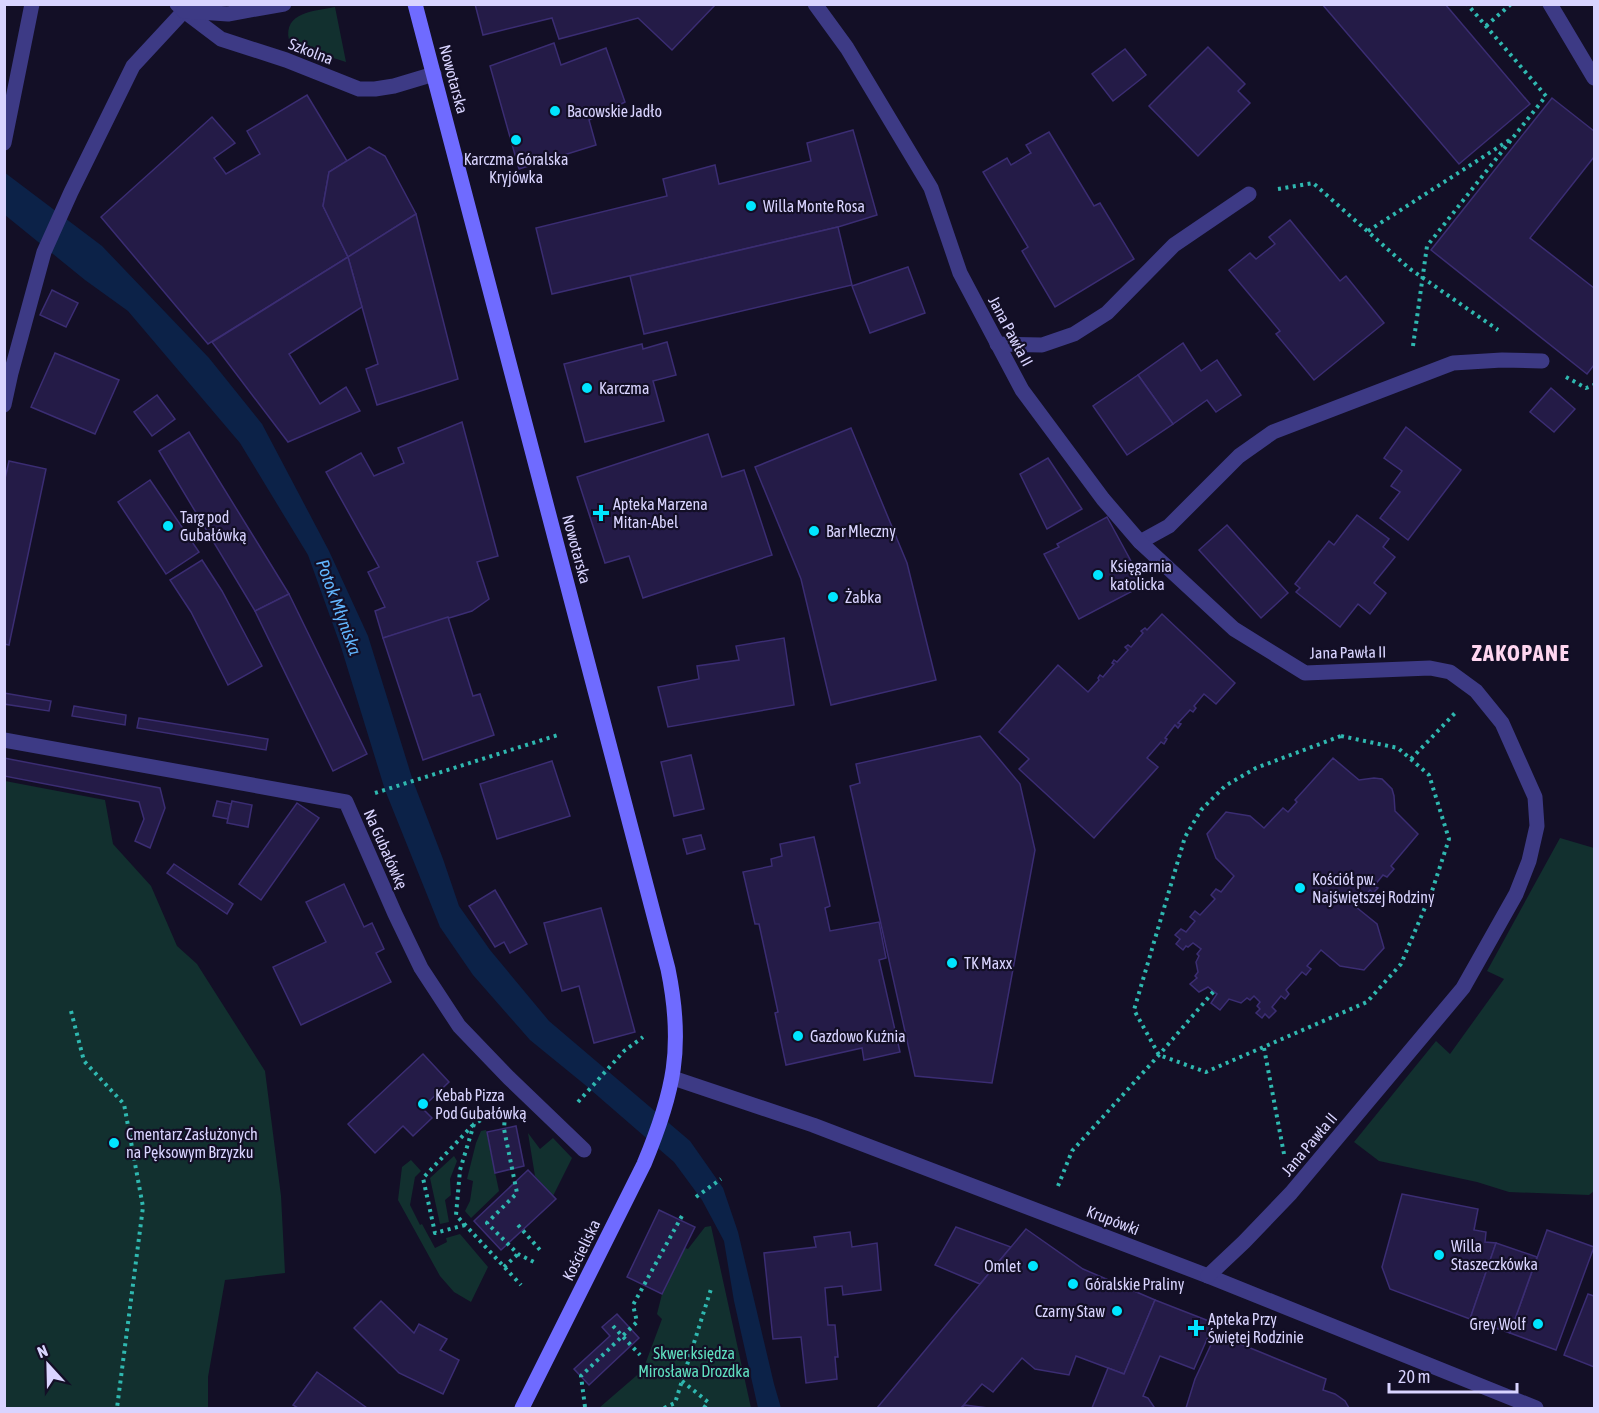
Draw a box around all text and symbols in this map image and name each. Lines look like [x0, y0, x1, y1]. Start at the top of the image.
street label: Szkolna [286, 34, 336, 68]
street label: Nowotarska [436, 43, 472, 115]
place label: Bacowskie Jadło [567, 102, 662, 120]
marker: Bacowskie Jadło [548, 104, 562, 118]
marker: Karczma Góralska Kryjówka [509, 133, 523, 147]
place label: Karczma Góralska Kryjówka [464, 150, 568, 187]
place label: Willa Monte Rosa [763, 197, 865, 215]
marker: Willa Monte Rosa [744, 199, 758, 213]
street label: Jana Pawła II [985, 293, 1037, 369]
place label: Karczma [599, 379, 649, 397]
marker: Karczma [580, 381, 594, 395]
place label: Apteka Marzena Mitan-Abel [613, 495, 708, 531]
marker: Apteka Marzena Mitan-Abel [594, 506, 608, 520]
place label: Targ pod Gubałówką [180, 508, 247, 545]
street label: Nowotarska [559, 513, 595, 585]
marker: Targ pod Gubałówką [161, 519, 175, 533]
place label: Bar Mleczny [826, 522, 896, 541]
marker: Bar Mleczny [807, 524, 821, 538]
water label: Potok Młyniska [312, 556, 366, 658]
place label: Księgarnia katolicka [1110, 557, 1172, 593]
marker: Księgarnia katolicka [1091, 568, 1105, 582]
place label: Żabka [845, 588, 882, 606]
marker: Żabka [826, 590, 840, 604]
district label: ZAKOPANE [1472, 640, 1570, 666]
street label: Jana Pawła II [1310, 642, 1386, 662]
street label: Na Gubałówkę [360, 806, 412, 892]
place label: Kościół pw. Najświętszej Rodziny [1312, 870, 1435, 907]
marker: Kościół pw. Najświętszej Rodziny [1293, 881, 1307, 895]
place label: TK Maxx [964, 954, 1013, 972]
marker: TK Maxx [945, 956, 959, 970]
place label: Gazdowo Kuźnia [810, 1027, 906, 1045]
marker: Gazdowo Kuźnia [791, 1029, 805, 1043]
place label: Kebab Pizza Pod Gubałówką [435, 1086, 527, 1123]
marker: Kebab Pizza Pod Gubałówką [416, 1097, 430, 1111]
street label: Jana Pawła II [1278, 1109, 1340, 1179]
place label: Cmentarz Zasłużonych na Pęksowym Brzyzku [126, 1125, 258, 1162]
marker: Cmentarz Zasłużonych na Pęksowym Brzyzku [107, 1136, 121, 1150]
street label: Krupówki [1084, 1202, 1142, 1239]
street label: Kościeliska [559, 1217, 603, 1283]
place label: Willa Staszeczkówka [1451, 1237, 1538, 1273]
marker: Willa Staszeczkówka [1432, 1248, 1446, 1262]
place label: Omlet [984, 1257, 1021, 1275]
marker: Omlet [1026, 1259, 1040, 1273]
place label: Góralskie Praliny [1085, 1275, 1185, 1294]
marker: Góralskie Praliny [1066, 1277, 1080, 1291]
place label: Czarny Staw [1035, 1302, 1105, 1321]
marker: Czarny Staw [1110, 1304, 1124, 1318]
place label: Apteka Przy Świętej Rodzinie [1208, 1310, 1304, 1347]
place label: Grey Wolf [1470, 1315, 1527, 1334]
marker: Grey Wolf [1531, 1317, 1545, 1331]
marker: Apteka Przy Świętej Rodzinie [1189, 1321, 1203, 1335]
north arrow [18, 1335, 78, 1395]
text: N [35, 1341, 50, 1361]
park label: Skwer księdza Mirosława Drozdka [638, 1344, 750, 1380]
scale bar [1389, 1356, 1516, 1394]
text: 20 m [1398, 1366, 1430, 1387]

